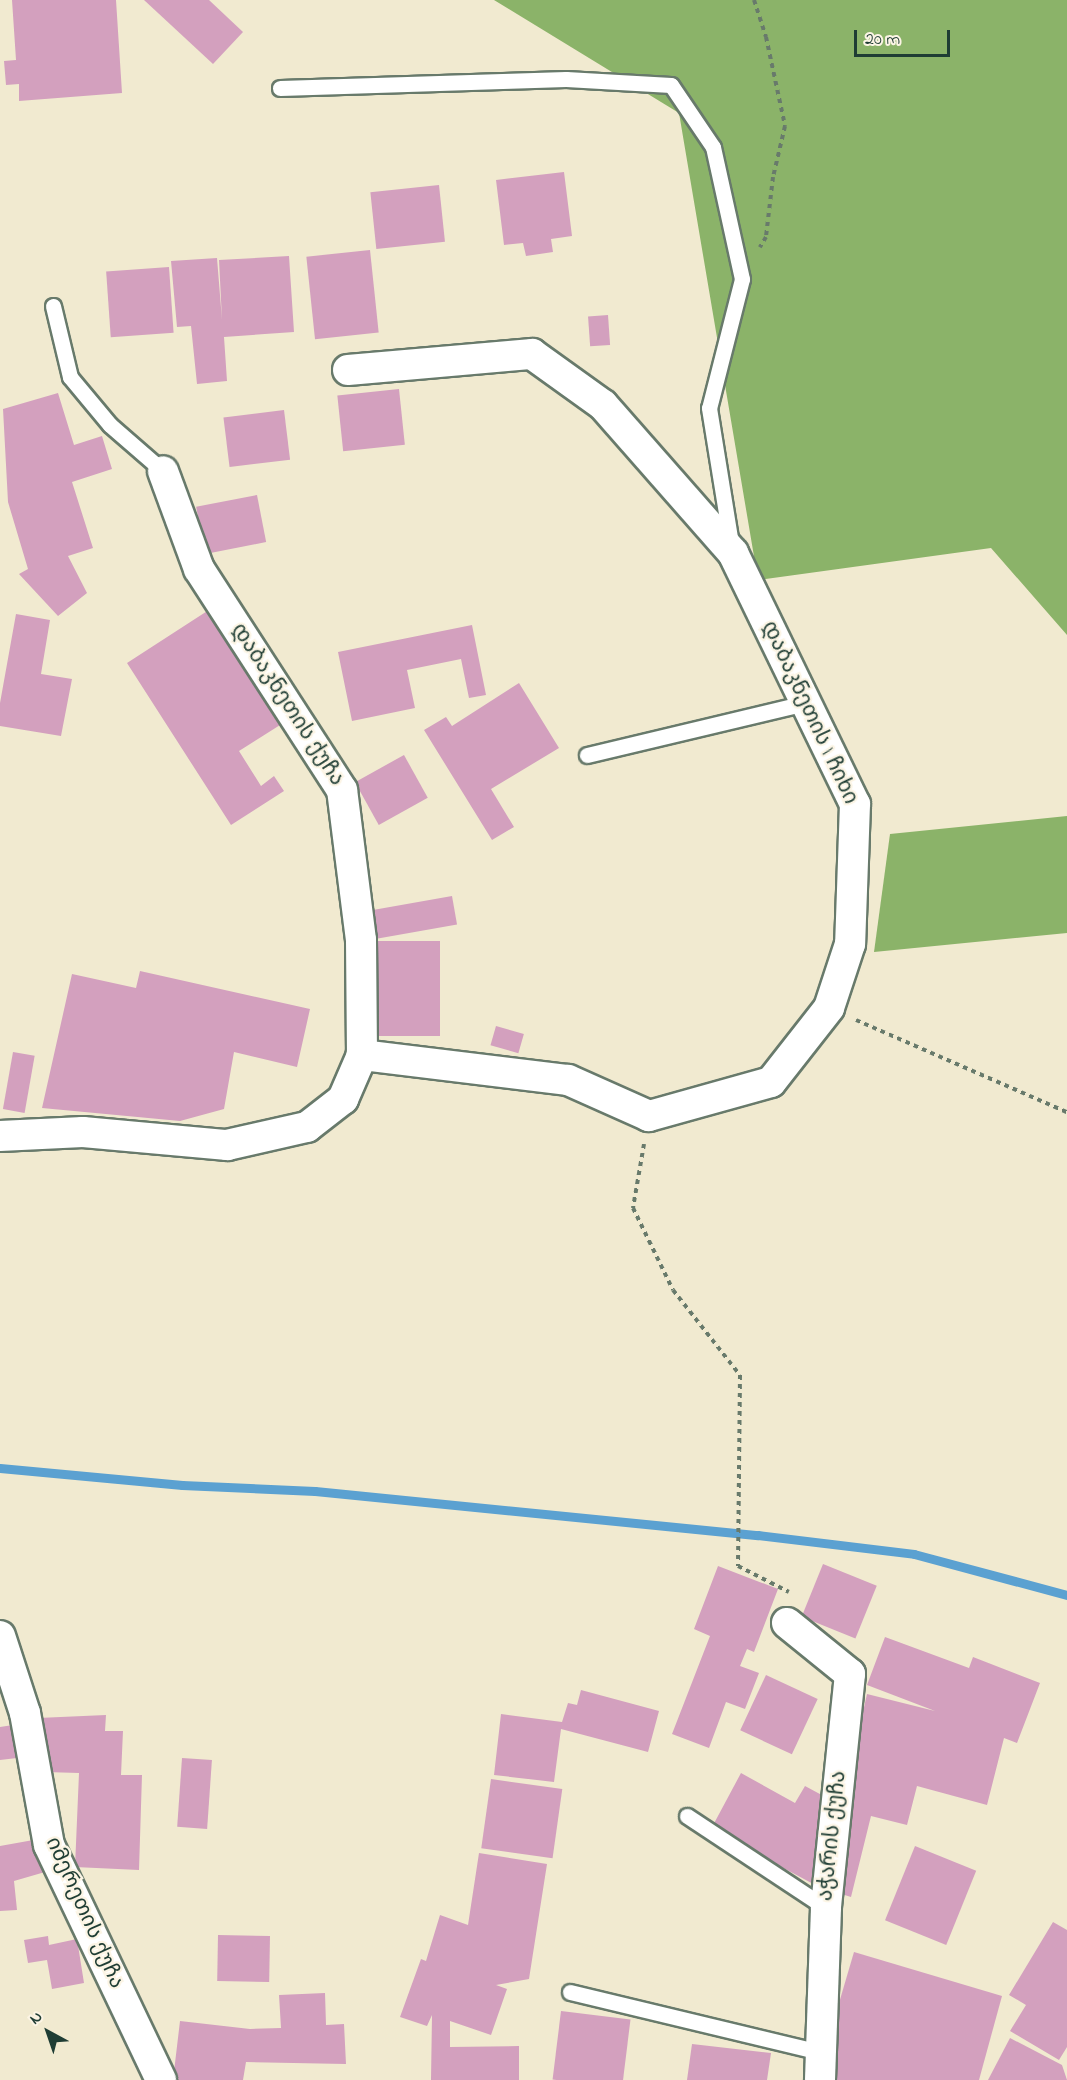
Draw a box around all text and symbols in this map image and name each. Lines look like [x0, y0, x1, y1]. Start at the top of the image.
scale bar [857, 18, 953, 56]
text: 20 m [865, 27, 900, 53]
street label: დაბაკნეთის I ჩიხი [756, 617, 862, 809]
street label: დაბაკნეთის ქუჩა [225, 619, 349, 791]
street label: აჭარის ქუჩა [814, 1770, 852, 1902]
street label: იმერეთის ქუჩა [39, 1833, 129, 1993]
north arrow [18, 2002, 78, 2062]
text: N [25, 2006, 48, 2031]

